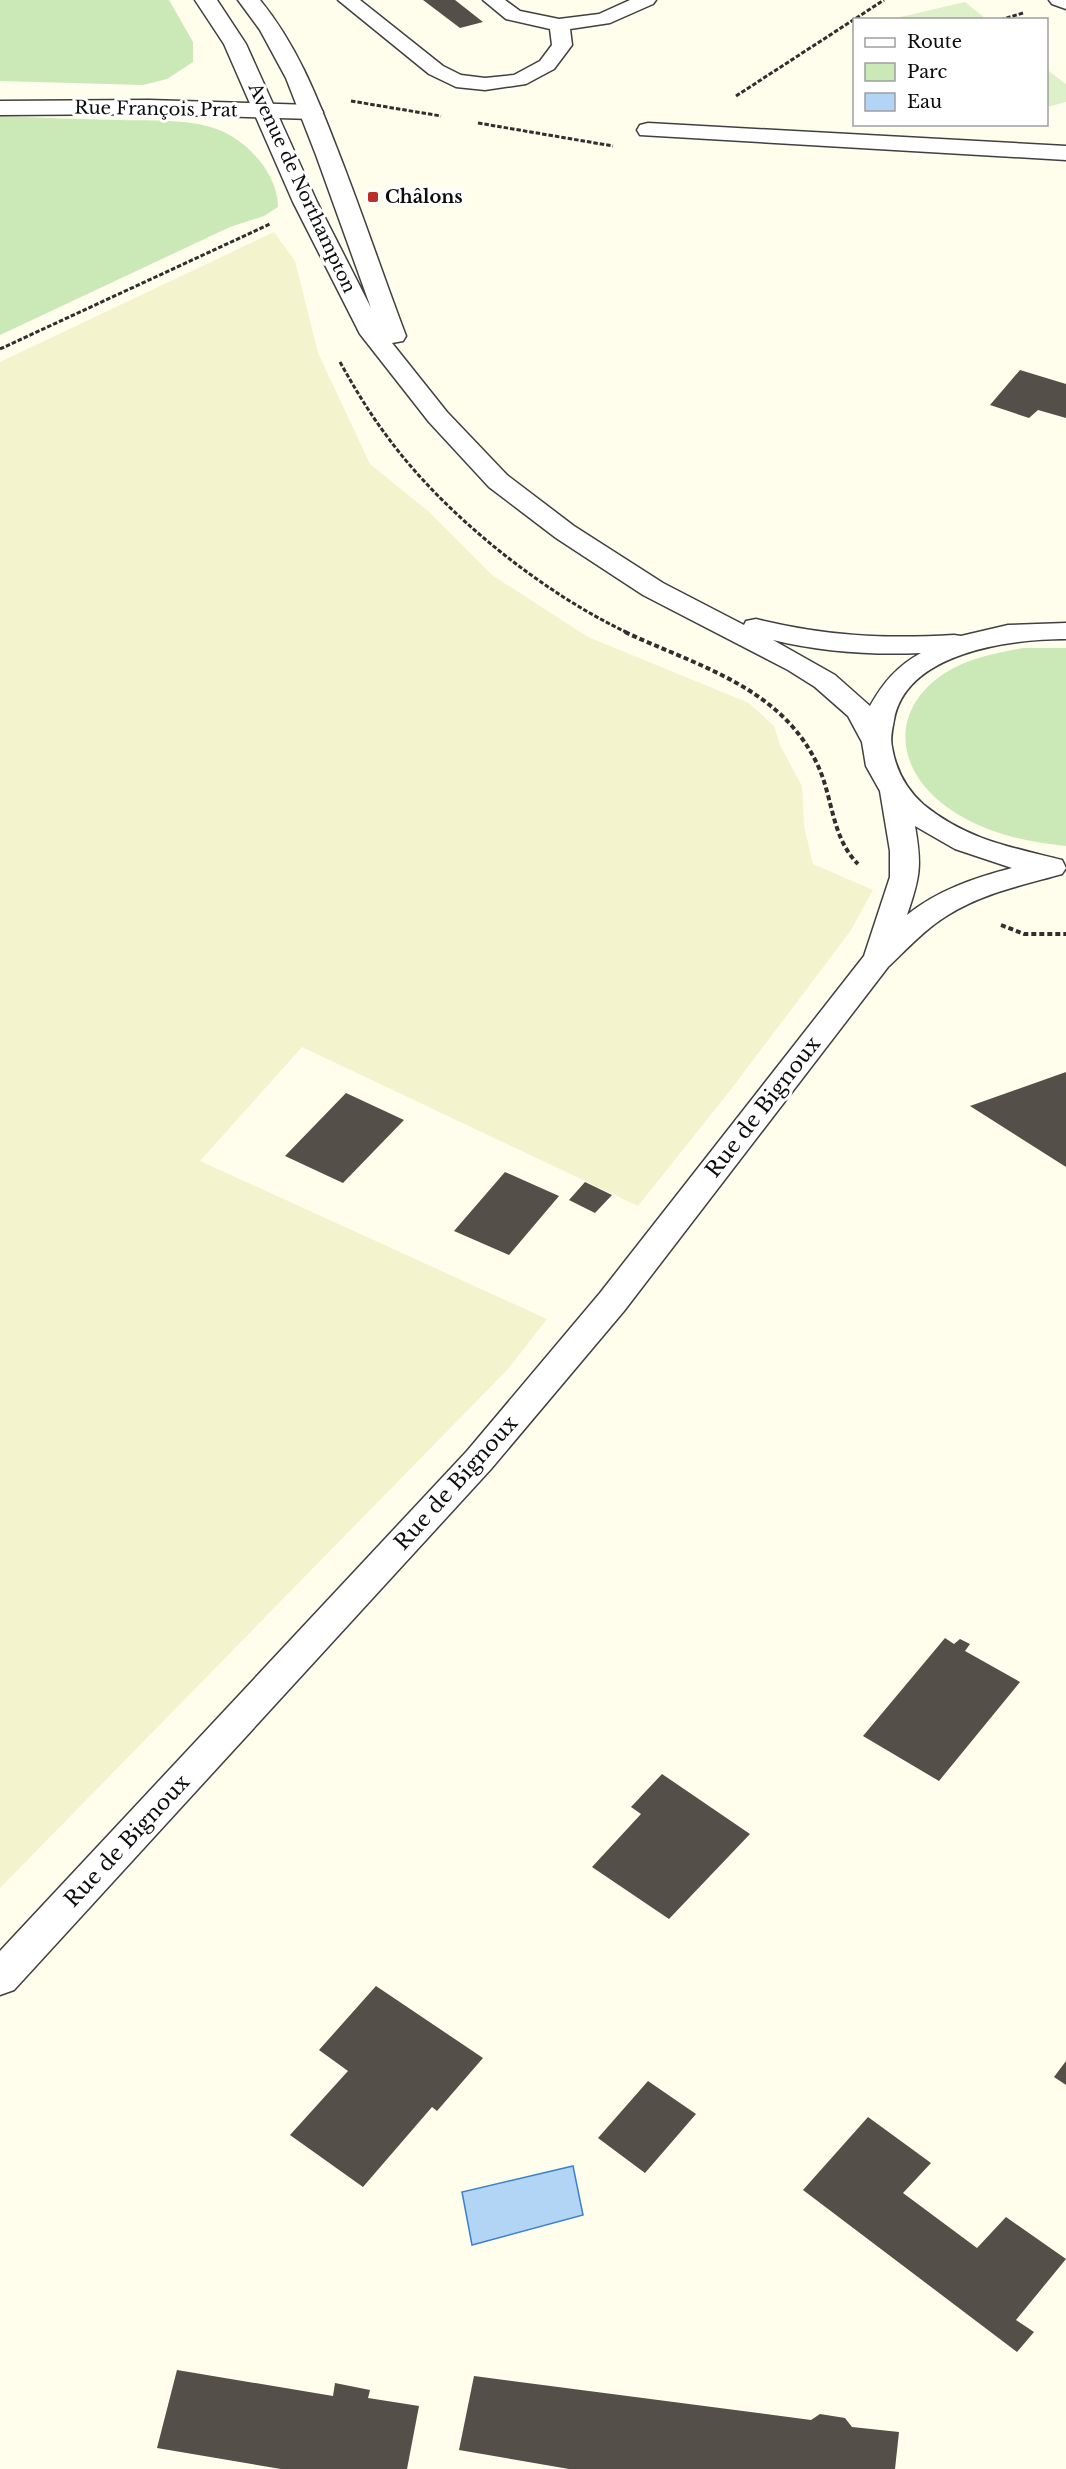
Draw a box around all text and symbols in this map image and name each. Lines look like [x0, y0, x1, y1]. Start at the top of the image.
legend [853, 18, 1048, 126]
text: Route [907, 31, 962, 53]
text: Parc [907, 61, 948, 83]
street label: Avenue de Northampton [243, 79, 360, 296]
text: Eau [907, 91, 942, 113]
street label: Rue François Prat [74, 97, 238, 121]
place label: Châlons [385, 186, 463, 208]
marker: Châlons [366, 190, 380, 204]
street label: Rue de Bignoux [700, 1031, 826, 1183]
street label: Rue de Bignoux [389, 1410, 523, 1556]
street label: Rue de Bignoux [59, 1769, 195, 1913]

